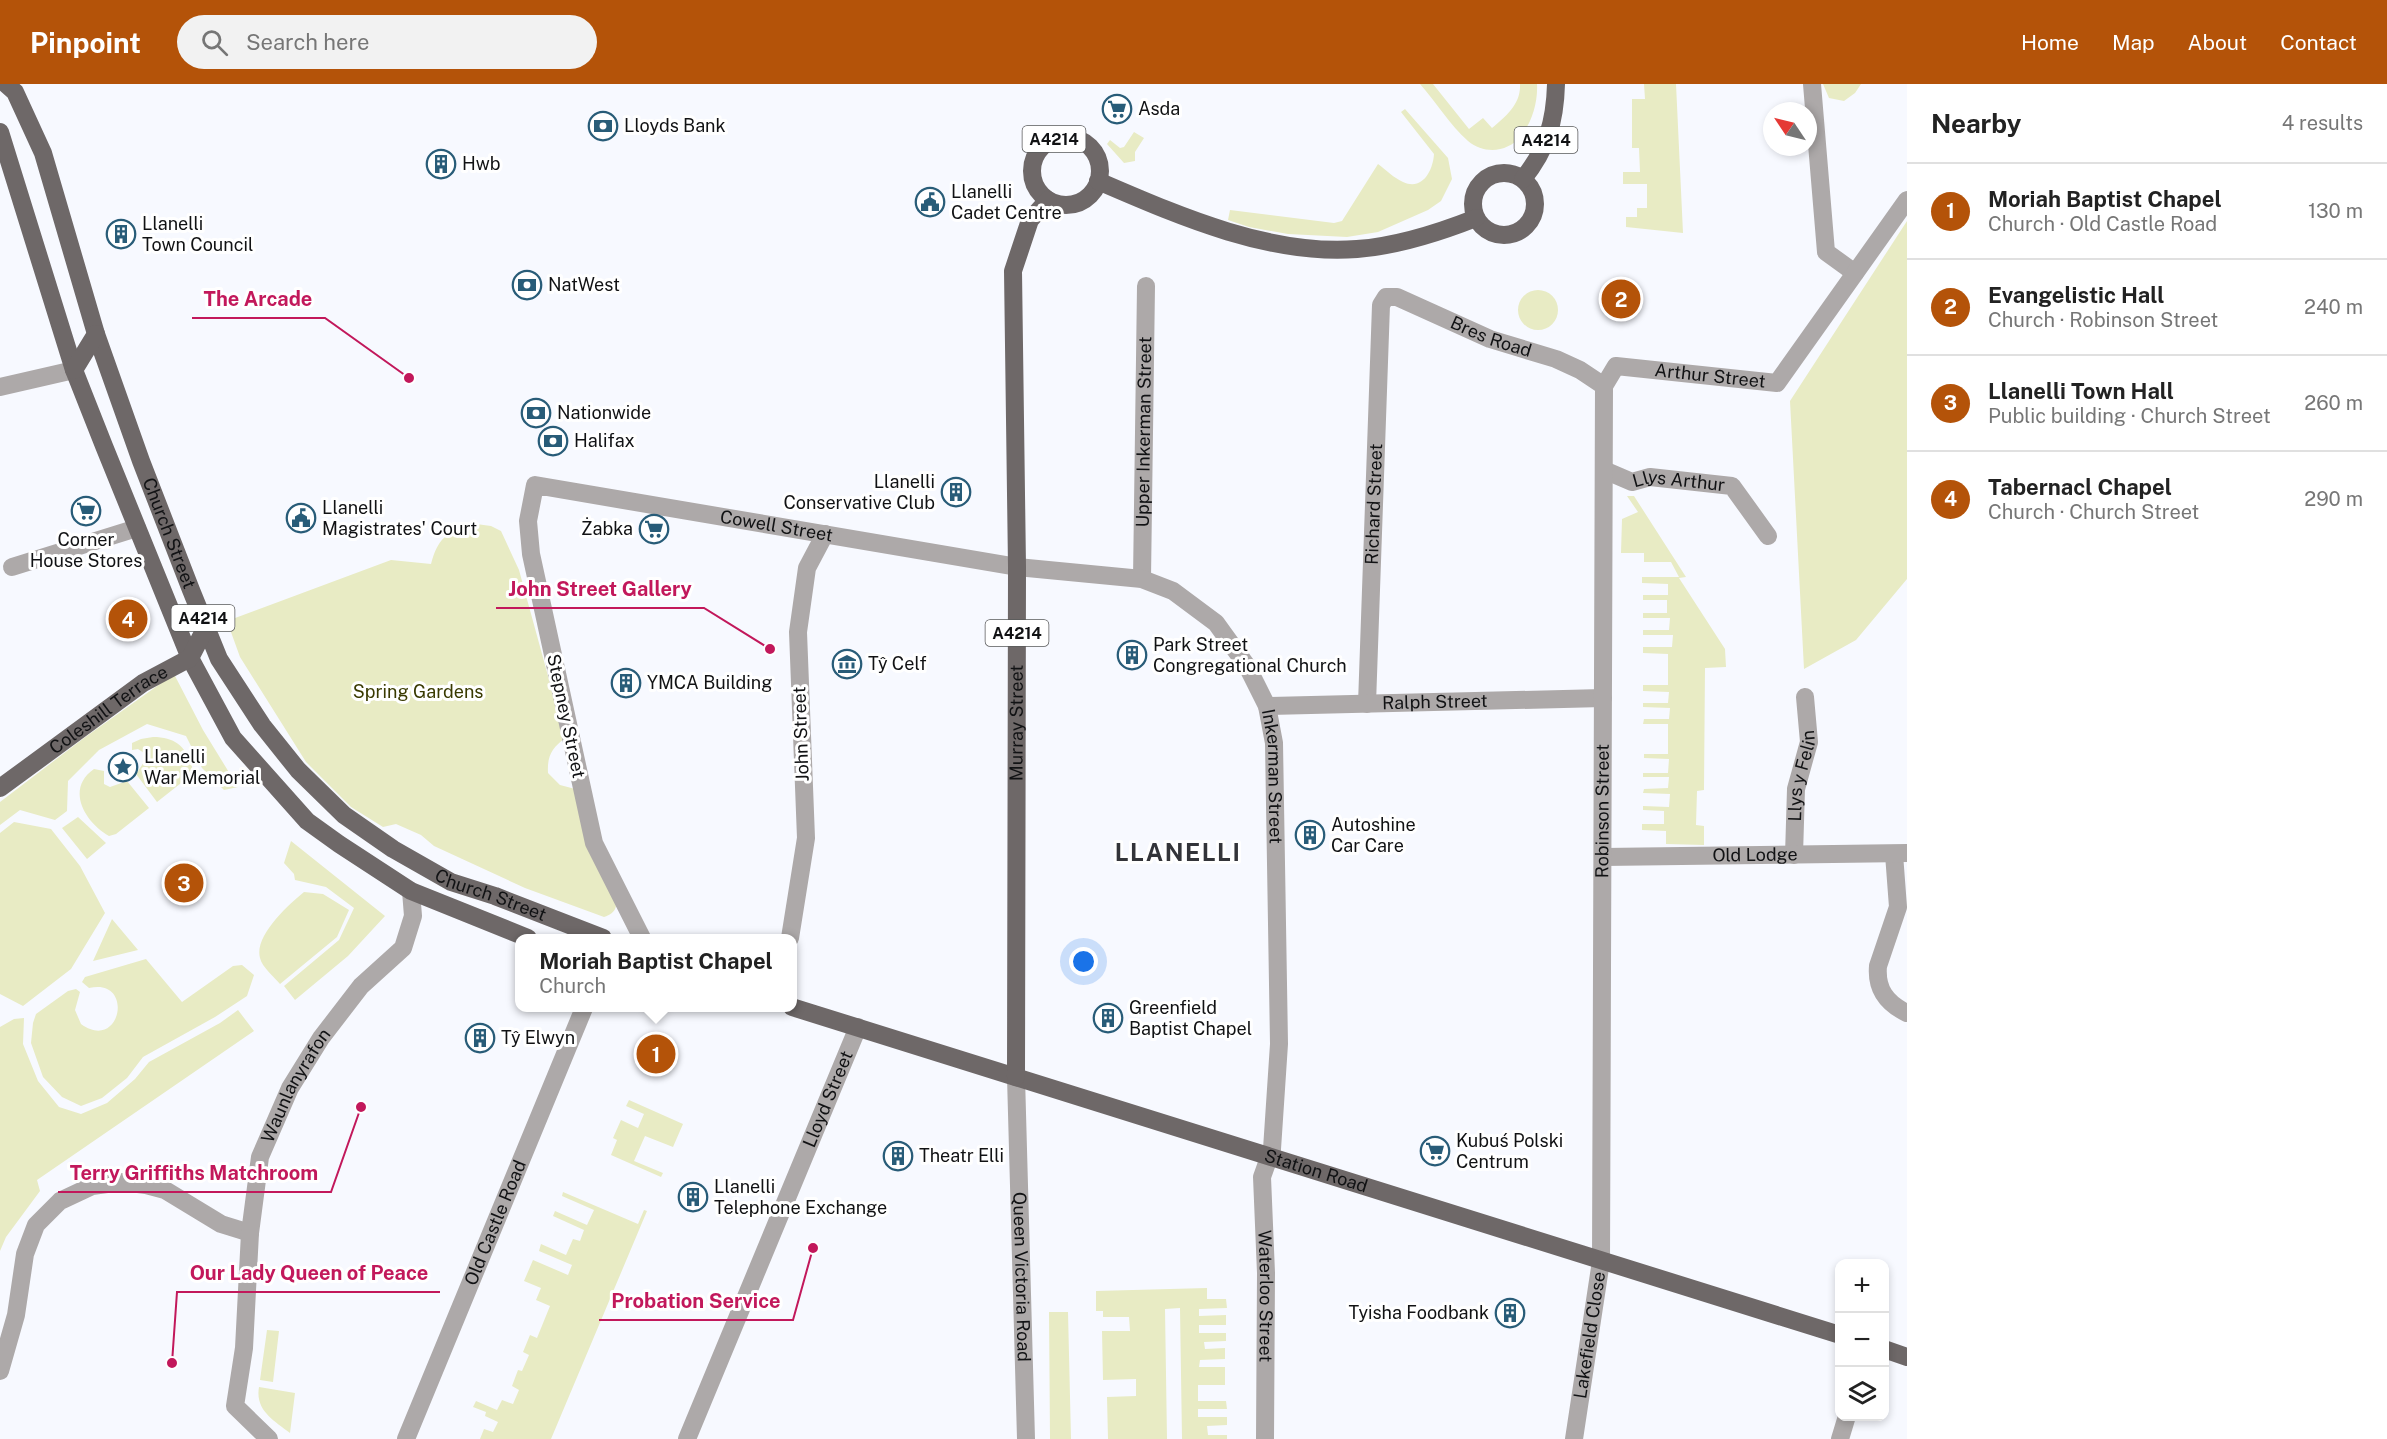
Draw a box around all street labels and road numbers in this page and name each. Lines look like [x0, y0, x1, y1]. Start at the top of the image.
road number: A4214 [1022, 126, 1086, 152]
road number: A4214 [1514, 127, 1578, 153]
street label: Bres Road [1447, 312, 1534, 361]
street label: Upper Inkerman Street [1132, 336, 1155, 528]
street label: Arthur Street [1654, 359, 1767, 392]
street label: Richard Street [1361, 443, 1386, 565]
street label: Llys Arthur [1630, 466, 1726, 495]
street label: Church Street [138, 475, 200, 592]
street label: Cowell Street [719, 506, 835, 546]
road number: A4214 [172, 605, 234, 631]
road number: A4214 [986, 620, 1048, 646]
street label: Stepney Street [543, 652, 590, 780]
street label: Coleshill Terrace [45, 661, 171, 758]
street label: Murray Street [1006, 665, 1027, 781]
street label: John Street [788, 686, 813, 782]
street label: Ralph Street [1382, 690, 1488, 713]
street label: Inkerman Street [1258, 707, 1287, 844]
street label: Llys y Felin [1784, 729, 1819, 822]
street label: Robinson Street [1591, 744, 1613, 878]
street label: Old Lodge [1712, 843, 1798, 866]
street label: Church Street [431, 864, 549, 925]
street label: Waunlanyrafon [257, 1024, 335, 1145]
street label: Lloyd Street [798, 1047, 857, 1150]
street label: Station Road [1262, 1144, 1370, 1197]
street label: Old Castle Road [460, 1157, 530, 1288]
street label: Queen Victoria Road [1009, 1192, 1035, 1362]
street label: Waterloo Street [1254, 1230, 1277, 1362]
street label: Lakefield Close [1569, 1270, 1609, 1400]

